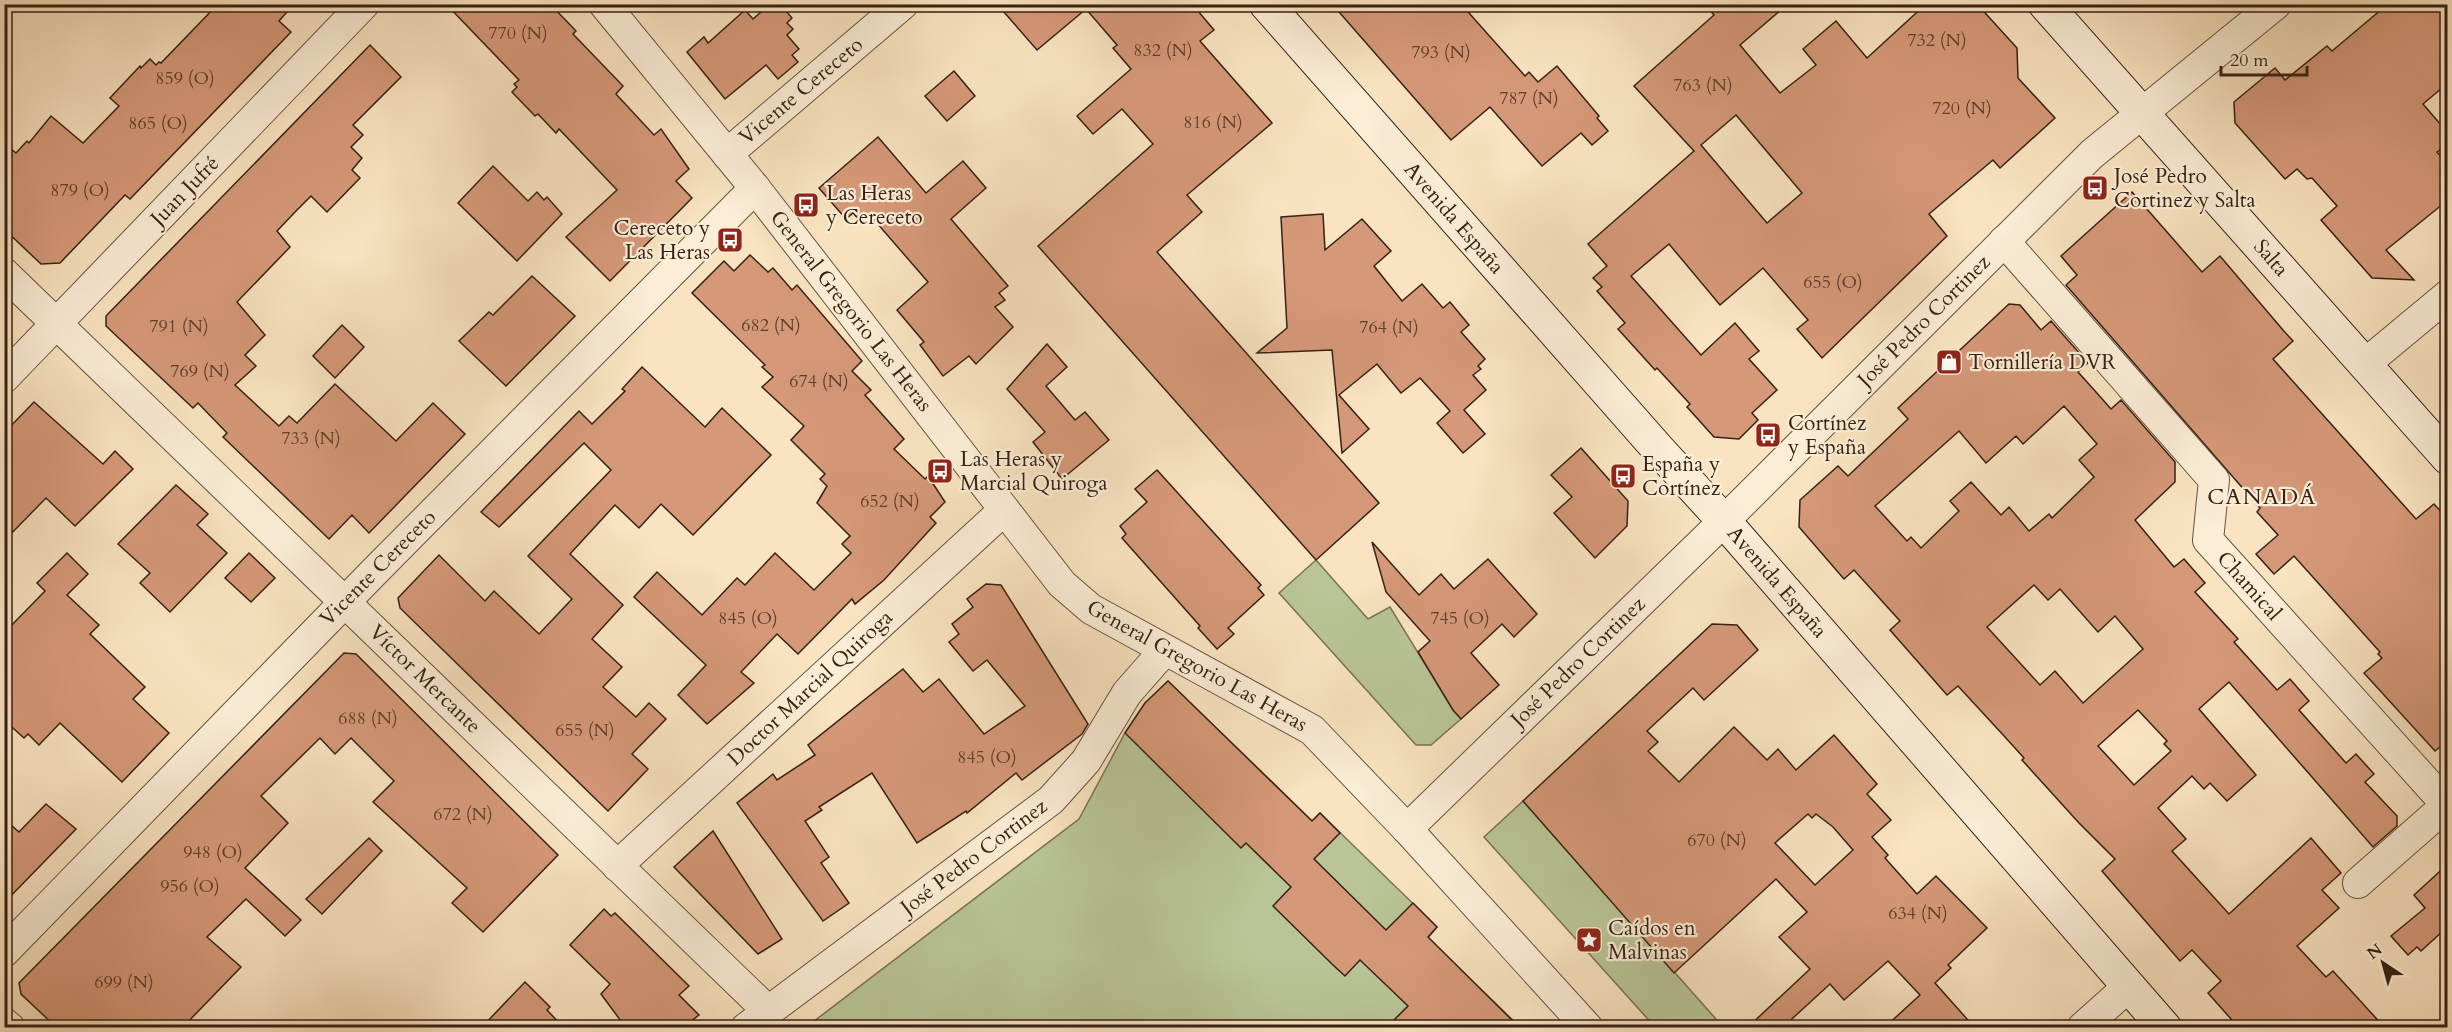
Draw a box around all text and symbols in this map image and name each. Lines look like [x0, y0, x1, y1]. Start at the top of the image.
house number: 770 (N) [488, 21, 548, 46]
house number: 732 (N) [1907, 28, 1967, 53]
street label: Vicente Cereceto [733, 30, 869, 152]
house number: 832 (N) [1133, 38, 1193, 63]
scale bar [2221, 39, 2306, 77]
house number: 793 (N) [1411, 40, 1471, 65]
text: 20 m [2230, 48, 2269, 73]
house number: 859 (O) [155, 66, 215, 91]
house number: 763 (N) [1673, 73, 1733, 98]
house number: 787 (N) [1499, 86, 1559, 111]
house number: 720 (N) [1932, 96, 1992, 121]
house number: 816 (N) [1183, 110, 1243, 135]
house number: 865 (O) [128, 111, 188, 136]
street label: Juan Jufré [142, 149, 226, 235]
street label: Avenida España [1397, 156, 1511, 280]
place label: José Pedro Cortinez y Salta [2111, 162, 2255, 215]
bus stop icon: José Pedro Cortinez y Salta [2080, 173, 2110, 203]
house number: 879 (O) [50, 178, 110, 203]
place label: Las Heras y Cereceto [825, 179, 923, 232]
bus stop icon: Las Heras y Cereceto [791, 190, 821, 220]
street label: General Gregorio Las Heras [763, 204, 939, 418]
place label: Cereceto y Las Heras [613, 214, 710, 267]
bus stop icon: Cereceto y Las Heras [715, 225, 745, 255]
street label: Salta [2247, 233, 2295, 283]
street label: José Pedro Cortinez [1849, 248, 1997, 396]
house number: 655 (O) [1803, 270, 1863, 295]
house number: 682 (N) [741, 313, 801, 338]
house number: 791 (N) [149, 314, 209, 339]
house number: 764 (N) [1359, 315, 1419, 340]
shop icon: Tornillería DVR [1934, 347, 1964, 377]
place label: Tornillería DVR [1968, 348, 2116, 377]
house number: 769 (N) [170, 359, 230, 384]
house number: 674 (N) [789, 369, 849, 394]
place label: Cortínez y España [1787, 409, 1867, 462]
bus stop icon: Cortínez y España [1753, 420, 1783, 450]
house number: 733 (N) [281, 426, 341, 451]
place label: Las Heras y Marcial Quiroga [960, 445, 1107, 498]
place label: España y Cortínez [1642, 450, 1721, 503]
bus stop icon: Las Heras y Marcial Quiroga [925, 456, 955, 486]
bus stop icon: España y Cortínez [1608, 461, 1638, 491]
district label: CANADÁ [2207, 482, 2317, 512]
house number: 652 (N) [860, 489, 920, 514]
street label: Vicente Cereceto [313, 503, 443, 633]
street label: Avenida España [1720, 520, 1834, 644]
street label: Chamical [2210, 545, 2288, 627]
street label: José Pedro Cortinez [1502, 590, 1652, 736]
street label: General Gregorio Las Heras [1081, 593, 1313, 739]
street label: Doctor Marcial Quiroga [721, 603, 899, 773]
house number: 845 (O) [718, 606, 778, 631]
house number: 745 (O) [1430, 606, 1490, 631]
street label: Víctor Mercante [362, 618, 488, 740]
house number: 688 (N) [338, 706, 398, 731]
house number: 655 (N) [555, 718, 615, 743]
house number: 845 (O) [957, 745, 1017, 770]
street label: José Pedro Cortinez [892, 792, 1054, 924]
house number: 672 (N) [433, 802, 493, 827]
house number: 670 (N) [1687, 828, 1747, 853]
house number: 948 (O) [183, 840, 243, 865]
house number: 956 (O) [160, 874, 220, 899]
house number: 634 (N) [1888, 901, 1948, 926]
place label: Caídos en Malvinas [1608, 914, 1696, 967]
place icon: Caídos en Malvinas [1574, 925, 1604, 955]
north arrow [2353, 933, 2413, 993]
text: N [2363, 939, 2387, 965]
house number: 699 (N) [94, 970, 154, 995]

